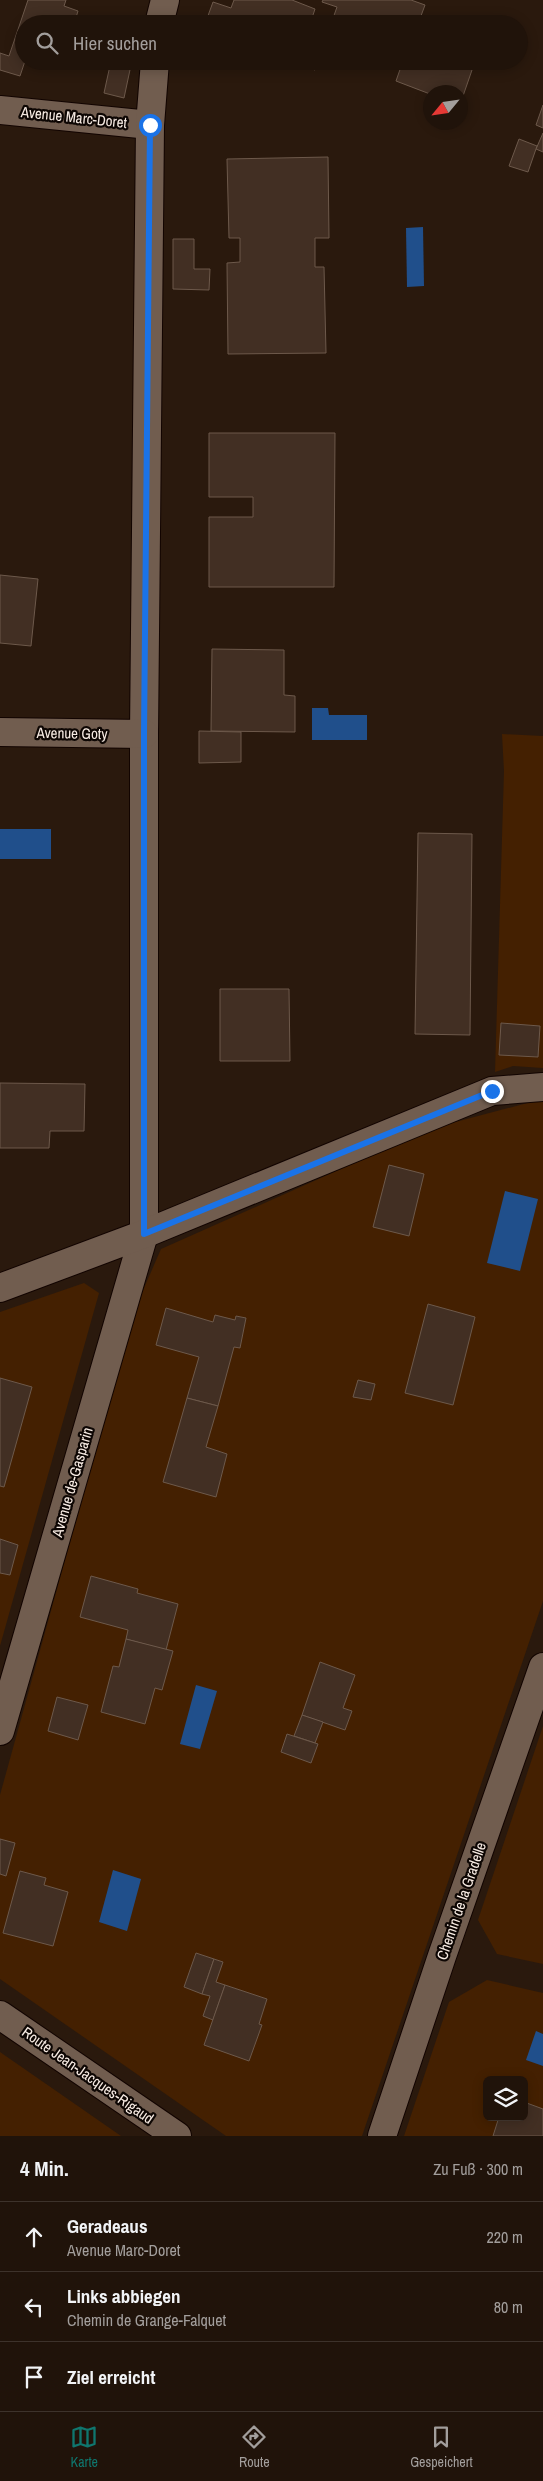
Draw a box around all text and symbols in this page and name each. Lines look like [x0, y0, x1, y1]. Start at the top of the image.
search box [15, 15, 528, 70]
icon: search [33, 29, 61, 57]
text: Hier suchen [73, 30, 157, 56]
north arrow [423, 85, 468, 130]
street label: Avenue Marc-Doret [19, 101, 129, 133]
route start [139, 114, 162, 137]
street label: Avenue Goty [35, 722, 108, 744]
route end [481, 1080, 504, 1103]
street label: Avenue de-Gasparin [46, 1425, 98, 1540]
street label: Chemin de la Gradelle [431, 1839, 491, 1963]
street label: Route Jean-Jacques-Rigaud [18, 2021, 158, 2129]
map controls [483, 2076, 528, 2121]
button: layers [483, 2076, 528, 2121]
text: 4 Min. [20, 2154, 69, 2183]
text: Zu Fuß · 300 m [433, 2158, 523, 2180]
text: Geradeaus [67, 2213, 148, 2239]
icon: ahead [20, 2223, 48, 2251]
text: 220 m [487, 2226, 523, 2248]
text: Avenue Marc-Doret [67, 2239, 181, 2261]
text: Links abbiegen [67, 2283, 180, 2309]
icon: left [20, 2293, 48, 2321]
text: 80 m [494, 2296, 523, 2318]
text: Chemin de Grange-Falquet [67, 2309, 226, 2331]
icon: arrive [20, 2363, 48, 2391]
text: Ziel erreicht [67, 2364, 155, 2390]
tab: Karte [70, 2423, 98, 2471]
tab: Route [239, 2423, 270, 2471]
tab: Gespeichert [410, 2423, 473, 2471]

